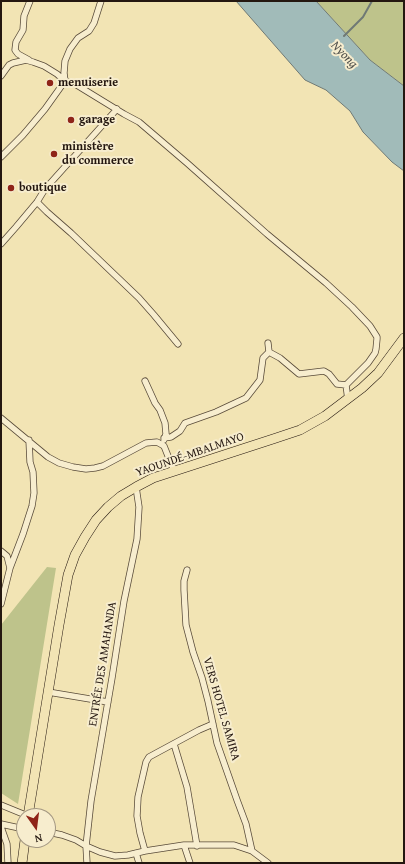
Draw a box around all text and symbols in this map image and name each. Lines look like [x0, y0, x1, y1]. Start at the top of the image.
water label: Nyong [327, 38, 361, 72]
place label: menuiserie [58, 76, 118, 90]
marker: menuiserie [45, 78, 55, 88]
place label: garage [79, 113, 115, 127]
marker: garage [66, 115, 76, 125]
place label: ministère du commerce [62, 140, 134, 168]
marker: ministère du commerce [49, 149, 59, 159]
place label: boutique [19, 181, 67, 195]
marker: boutique [6, 183, 16, 193]
street label: YAOUNDÉ-MBALMAYO [134, 430, 246, 480]
street label: ENTRÉE DES AMAHANDA [86, 601, 120, 727]
street label: VERS HOTEL SAMIRA [199, 656, 243, 762]
north arrow [16, 808, 56, 848]
text: N [33, 830, 44, 847]

